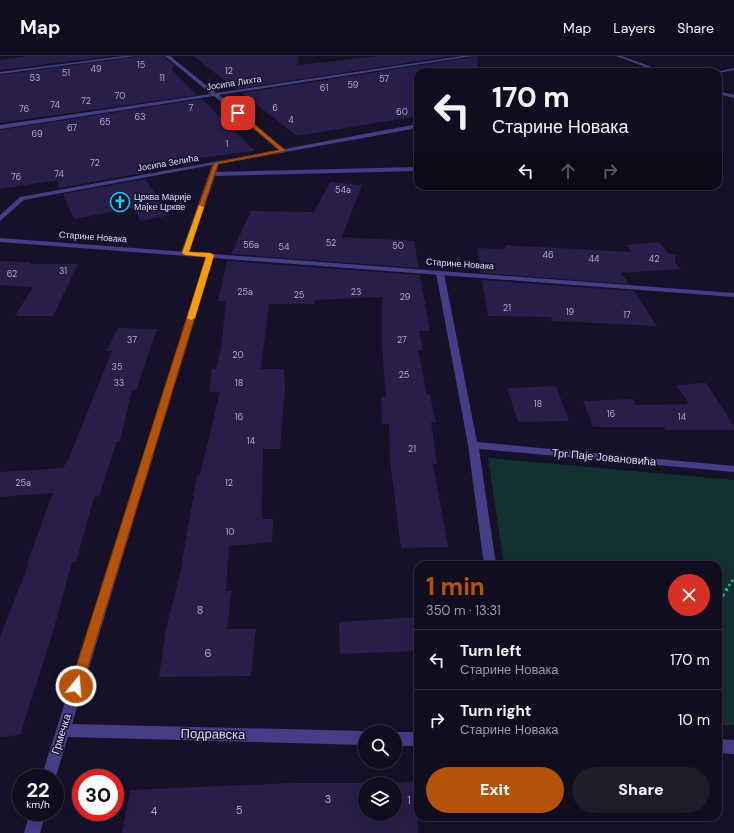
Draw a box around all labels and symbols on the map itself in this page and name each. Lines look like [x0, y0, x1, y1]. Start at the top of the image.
house number: 15 [137, 59, 145, 71]
house number: 49 [90, 63, 102, 75]
house number: 12 [225, 65, 233, 77]
house number: 51 [62, 67, 70, 79]
house number: 53 [30, 72, 40, 84]
house number: 11 [159, 72, 165, 84]
street label: Јосипа Лихта [206, 73, 262, 93]
house number: 57 [379, 73, 389, 85]
house number: 59 [348, 79, 359, 91]
house number: 61 [320, 82, 328, 94]
house number: 70 [115, 90, 125, 102]
house number: 72 [81, 95, 91, 107]
pin [221, 96, 255, 130]
house number: 74 [50, 99, 60, 111]
house number: 7 [189, 102, 194, 114]
house number: 6 [272, 102, 278, 114]
house number: 76 [19, 103, 29, 115]
house number: 60 [396, 106, 408, 118]
house number: 63 [135, 111, 145, 123]
house number: 4 [288, 114, 294, 126]
house number: 65 [100, 116, 110, 128]
house number: 67 [67, 122, 77, 134]
house number: 69 [31, 128, 43, 140]
house number: 1 [226, 138, 229, 150]
street label: Јосипа Зелића [137, 152, 199, 174]
house number: 72 [90, 157, 100, 169]
house number: 74 [54, 168, 64, 180]
house number: 76 [11, 171, 21, 183]
house number: 54a [335, 184, 351, 196]
church icon: Црква Марије Мајке Цркве [109, 191, 131, 213]
place label: Црква Марије Мајке Цркве [134, 191, 191, 213]
street label: Старине Новака [59, 229, 127, 245]
house number: 52 [326, 237, 336, 249]
house number: 56a [243, 239, 259, 251]
house number: 50 [392, 240, 404, 252]
house number: 54 [279, 241, 290, 253]
house number: 46 [542, 249, 554, 261]
house number: 44 [589, 253, 600, 265]
house number: 42 [649, 253, 659, 265]
street label: Старине Новака [426, 256, 494, 272]
house number: 31 [59, 265, 67, 277]
house number: 62 [7, 268, 17, 280]
house number: 25a [237, 286, 253, 298]
house number: 23 [351, 286, 361, 298]
house number: 25 [294, 289, 304, 301]
house number: 29 [400, 291, 411, 303]
house number: 21 [503, 302, 511, 314]
house number: 19 [566, 306, 575, 318]
house number: 17 [623, 309, 631, 321]
house number: 37 [127, 334, 137, 346]
house number: 27 [397, 334, 407, 346]
house number: 20 [232, 349, 244, 361]
house number: 35 [112, 361, 122, 373]
house number: 25 [399, 369, 409, 381]
house number: 33 [114, 377, 124, 389]
house number: 18 [235, 377, 243, 389]
house number: 18 [534, 398, 542, 410]
house number: 16 [607, 408, 616, 420]
house number: 16 [235, 411, 244, 423]
house number: 14 [678, 411, 687, 423]
house number: 14 [247, 435, 256, 447]
house number: 21 [408, 443, 416, 455]
street label: Трг Паје Јовановића [551, 445, 658, 469]
house number: 25a [15, 477, 31, 489]
house number: 12 [225, 477, 233, 489]
house number: 10 [226, 526, 234, 538]
house number: 8 [197, 603, 203, 617]
house number: 6 [205, 646, 212, 660]
position arrow [55, 665, 97, 707]
street label: Грмечка [48, 711, 74, 756]
street label: Подравска [180, 725, 246, 743]
speed limit sign: 30 [72, 769, 124, 821]
house number: 3 [325, 792, 331, 806]
house number: 1 [407, 793, 411, 807]
house number: 5 [236, 803, 243, 817]
house number: 4 [151, 804, 158, 818]

